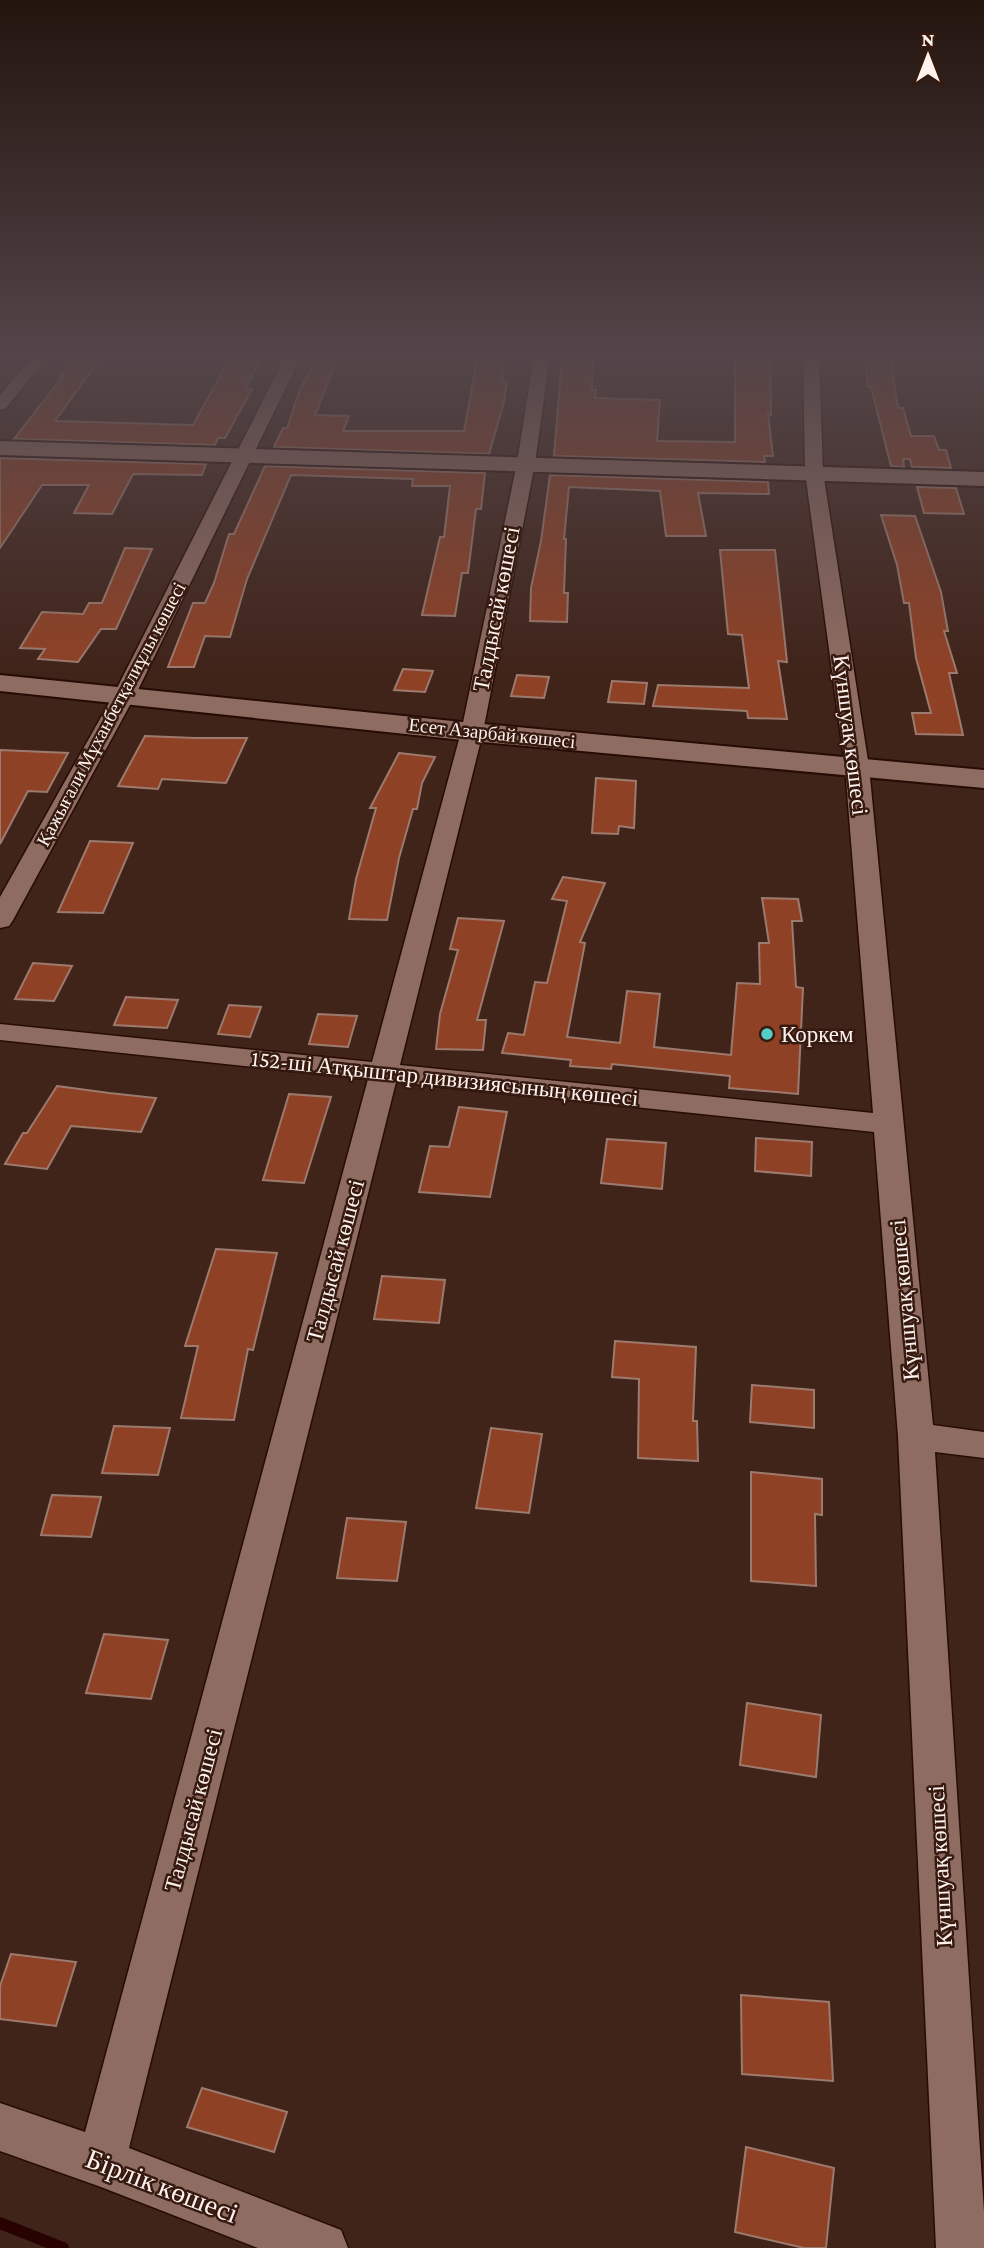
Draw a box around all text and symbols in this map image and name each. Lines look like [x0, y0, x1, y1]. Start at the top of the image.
north arrow [893, 21, 963, 91]
text: N [922, 29, 935, 50]
street label: Талдысай көшесі [467, 524, 525, 694]
street label: Қажығали Мұханбетқалиұлы көшесі [32, 578, 190, 850]
street label: Күншуақ көшесі [828, 653, 874, 817]
street label: Есет Азарбай көшесі [408, 714, 576, 752]
place label: Коркем [781, 1021, 854, 1047]
marker: Коркем [759, 1026, 775, 1042]
street label: 152-ші Атқыштар дивизиясының көшесі [250, 1045, 640, 1111]
street label: Талдысай көшесі [301, 1177, 369, 1345]
street label: Күншуақ көшесі [884, 1218, 924, 1382]
street label: Талдысай көшесі [159, 1726, 227, 1894]
street label: Күншуақ көшесі [923, 1785, 957, 1947]
street label: Бірлік көшесі [81, 2143, 243, 2229]

